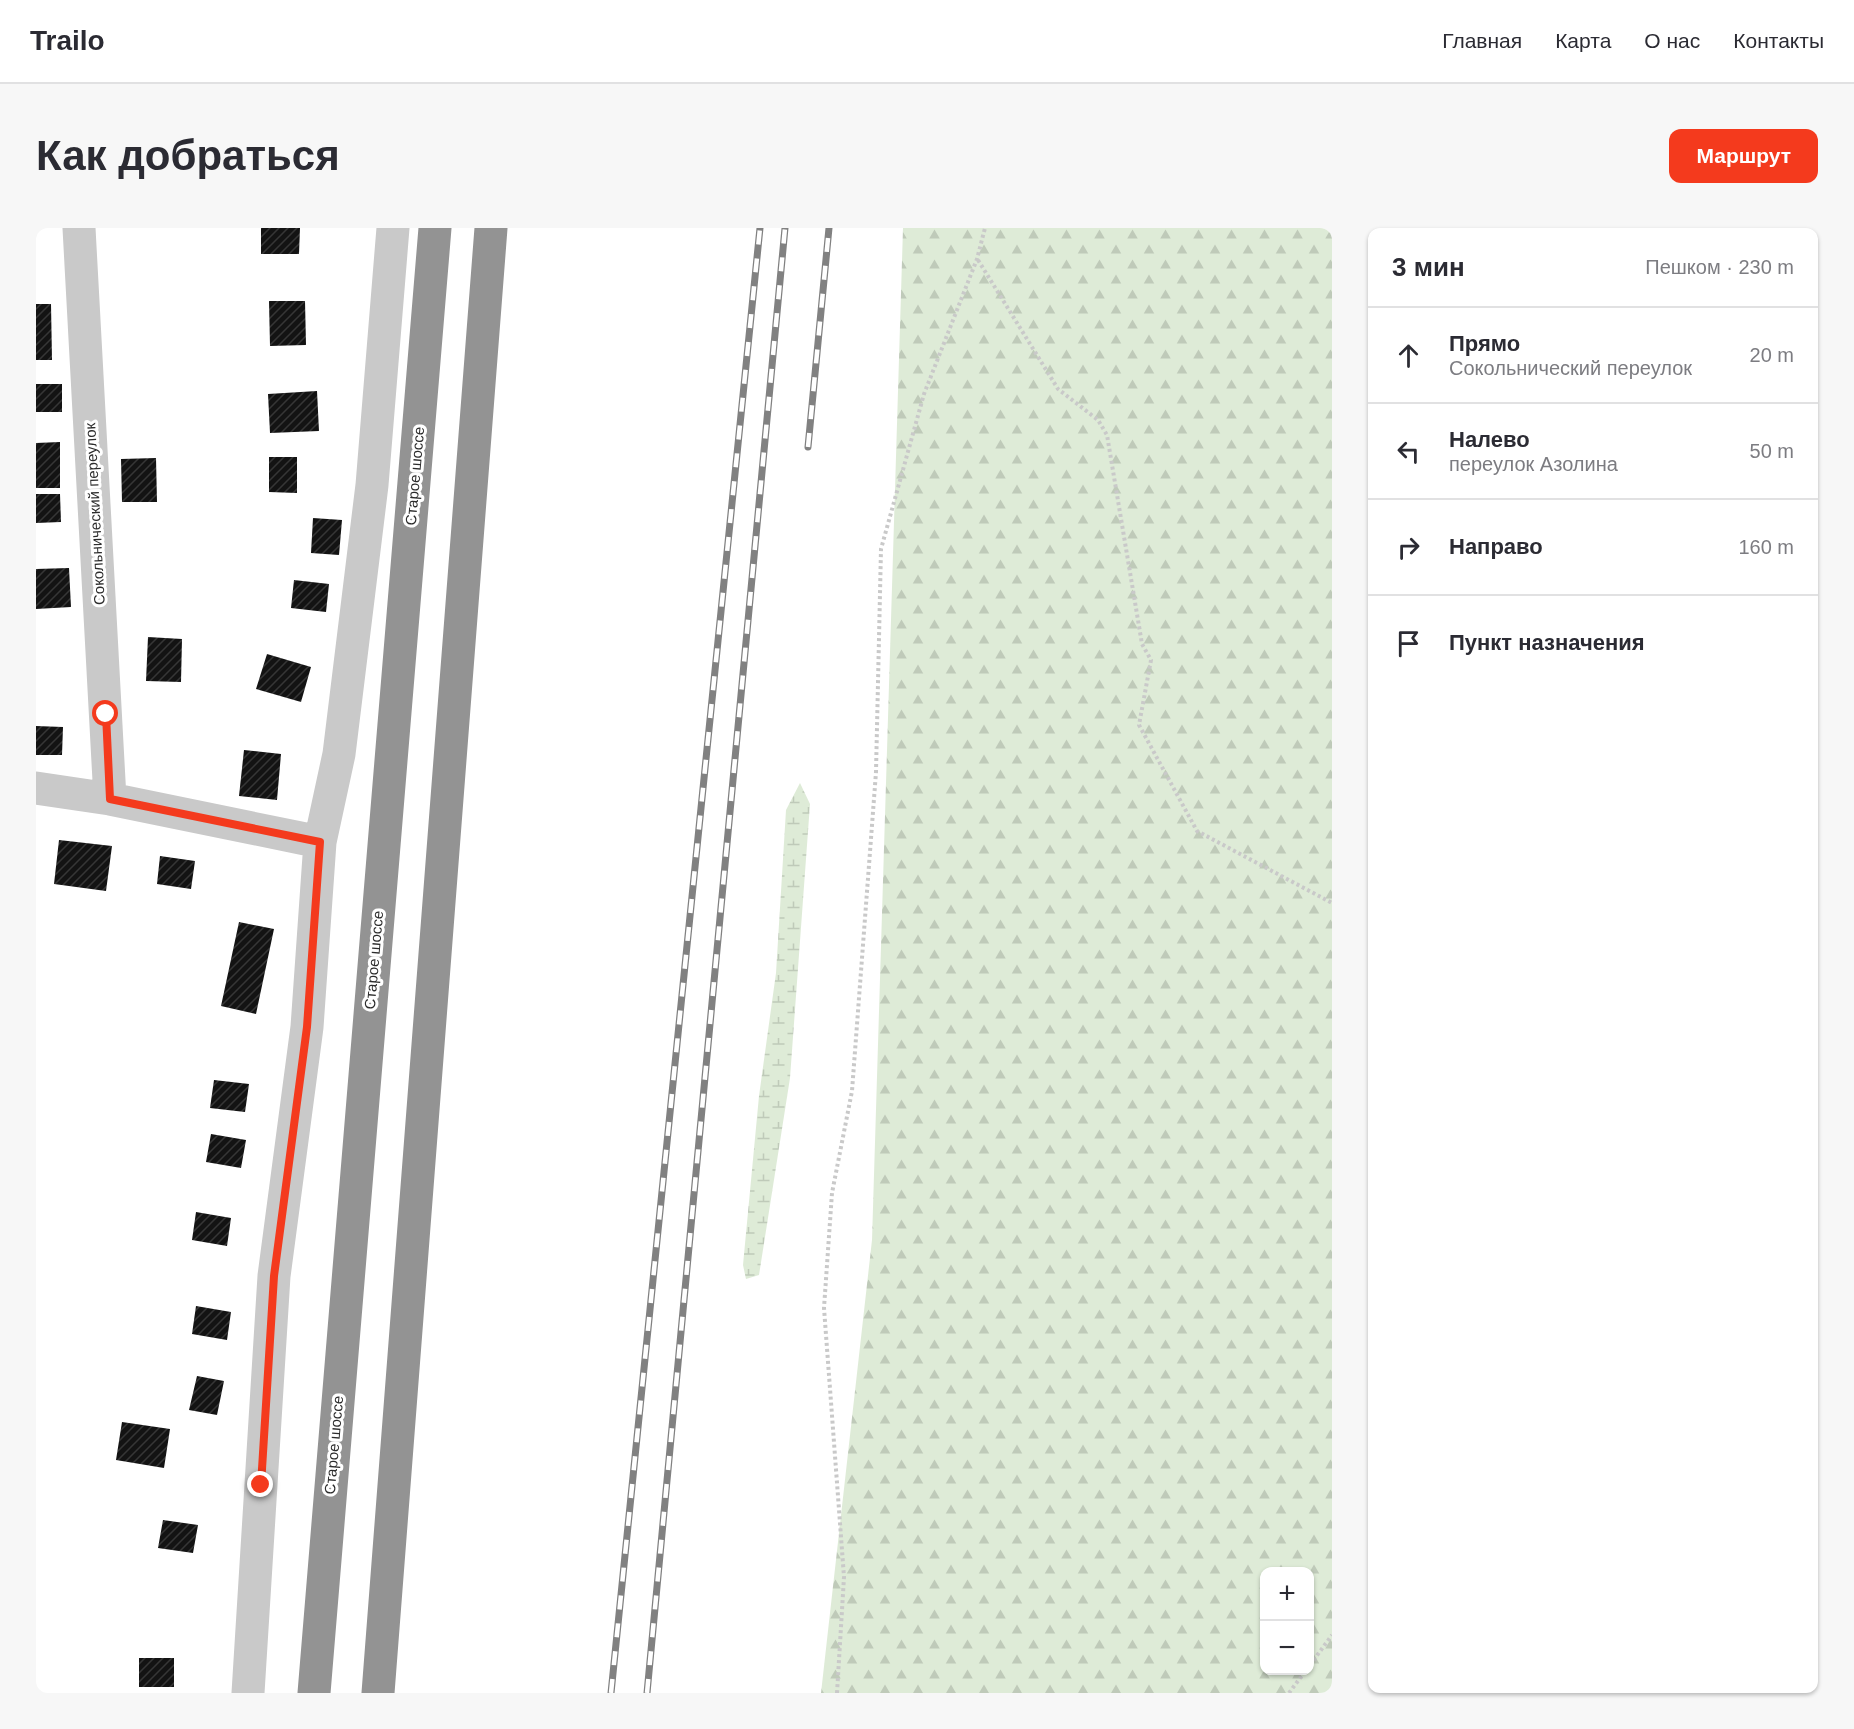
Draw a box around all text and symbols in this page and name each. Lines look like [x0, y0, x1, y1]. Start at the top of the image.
text: Trailo [30, 25, 105, 56]
text: Главная [1442, 29, 1522, 52]
text: Карта [1555, 29, 1611, 52]
text: О нас [1644, 29, 1700, 52]
text: Контакты [1733, 29, 1824, 52]
button: Маршрут [1669, 129, 1818, 183]
text: Как добраться [36, 132, 340, 179]
text: 3 мин [1392, 252, 1465, 282]
text: Пешком · 230 m [1645, 256, 1794, 278]
text: Прямо [1449, 331, 1520, 356]
icon: ahead [1392, 339, 1425, 372]
text: 20 m [1750, 344, 1794, 366]
text: Сокольнический переулок [1449, 357, 1692, 379]
street label: Сокольнический переулок [81, 422, 108, 605]
street label: Старое шоссе [402, 426, 427, 526]
text: Налево [1449, 427, 1530, 452]
icon: left [1392, 435, 1425, 468]
text: 50 m [1750, 440, 1794, 462]
text: переулок Азолина [1449, 453, 1618, 475]
icon: right [1392, 531, 1425, 564]
text: Направо [1449, 534, 1543, 559]
text: 160 m [1738, 536, 1794, 558]
icon: arrive [1392, 627, 1425, 660]
text: Пункт назначения [1449, 630, 1645, 655]
route start [92, 700, 118, 726]
street label: Старое шоссе [361, 910, 386, 1010]
street label: Старое шоссе [321, 1395, 346, 1495]
route end [247, 1471, 273, 1497]
map controls [1260, 1567, 1314, 1675]
button: + [1260, 1567, 1314, 1621]
button: − [1260, 1621, 1314, 1675]

